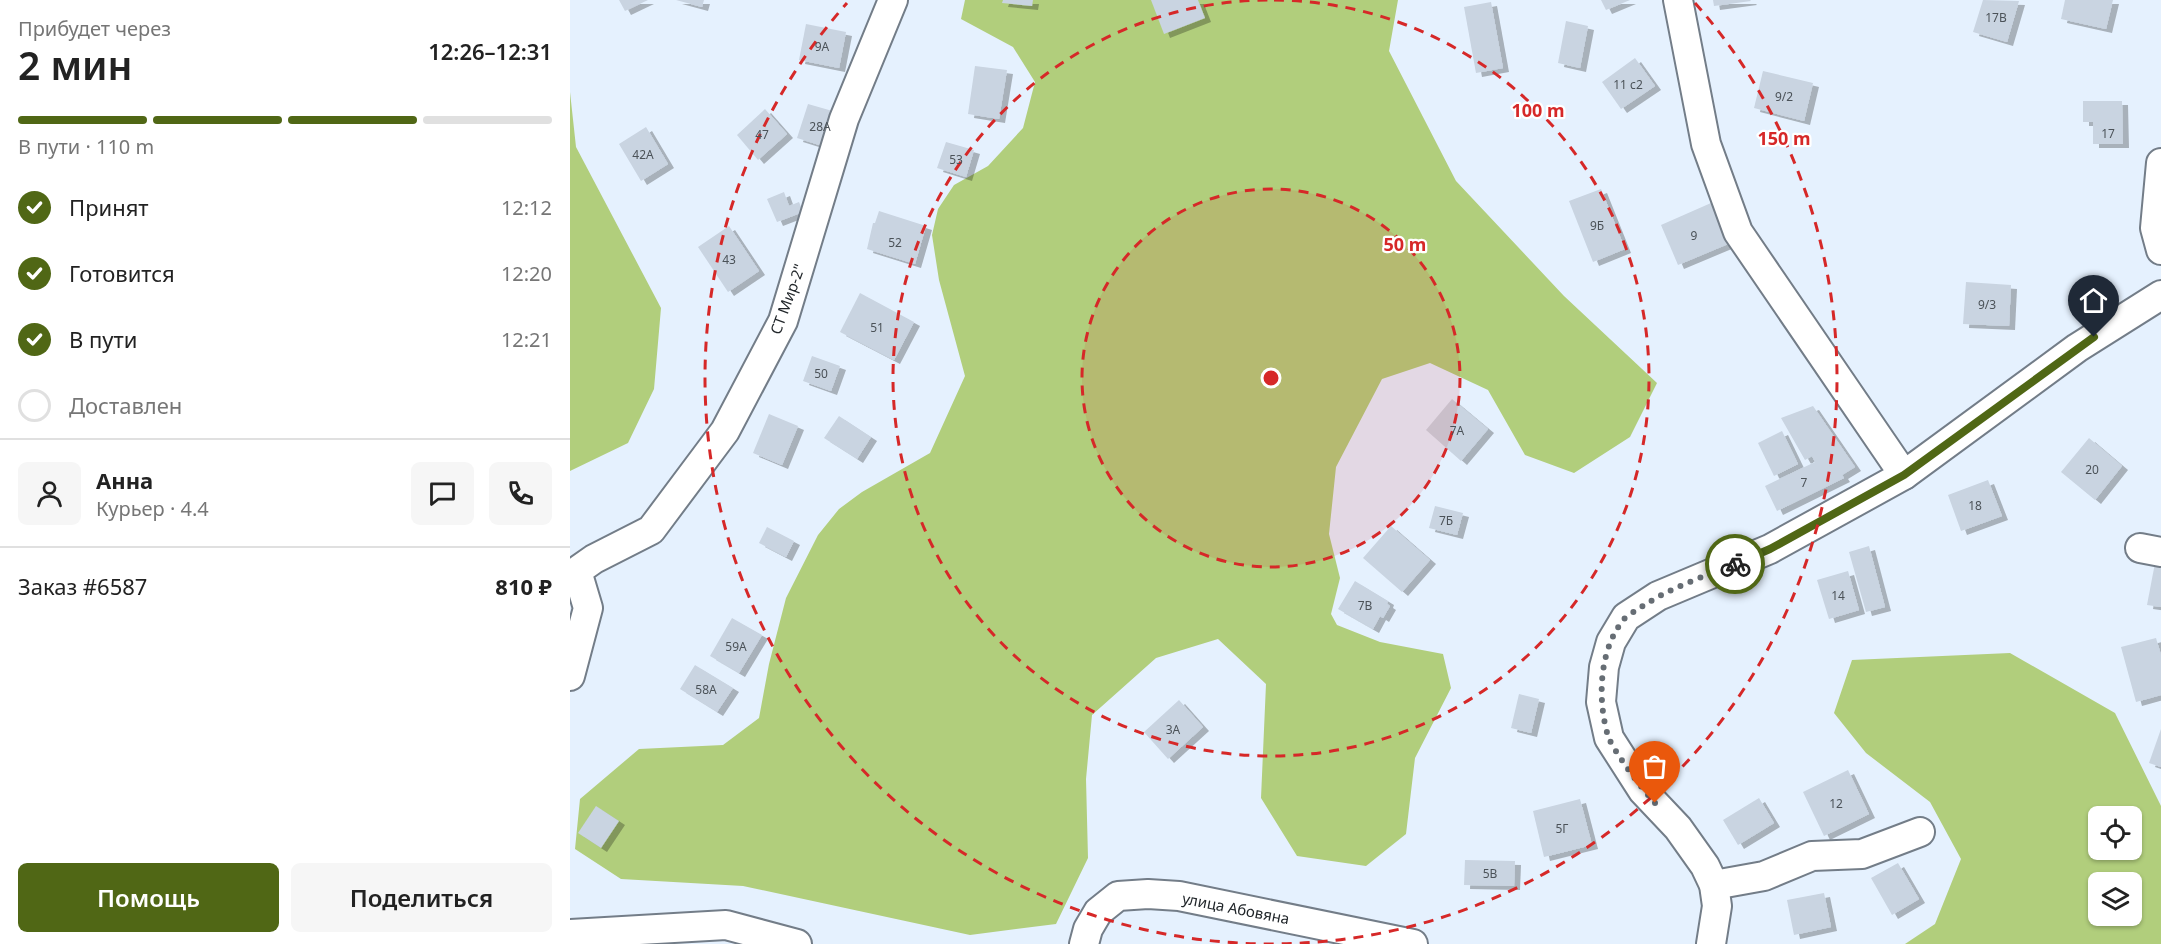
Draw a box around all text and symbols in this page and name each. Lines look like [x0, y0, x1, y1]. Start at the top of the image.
house number: 17В [1985, 9, 2007, 26]
text: Прибудет через [18, 15, 171, 42]
text: 12:26–12:31 [428, 36, 552, 66]
text: 2 мин [18, 38, 133, 91]
house number: 9А [815, 38, 830, 55]
house number: 11 с2 [1613, 76, 1643, 93]
house number: 9/2 [1775, 88, 1793, 105]
text: 100 m [1511, 98, 1565, 122]
house number: 28А [809, 118, 831, 135]
house number: 17 [2101, 125, 2115, 142]
house number: 47 [755, 126, 769, 143]
text: 150 m [1757, 126, 1811, 150]
text: В пути · 110 m [18, 133, 154, 160]
house number: 42А [632, 146, 654, 163]
house number: 53 [949, 151, 963, 168]
icon: check [18, 191, 51, 224]
text: Принят [69, 192, 149, 222]
text: 12:12 [501, 194, 552, 221]
house number: 9Б [1590, 217, 1604, 234]
house number: 9 [1691, 227, 1698, 244]
text: 50 m [1384, 232, 1426, 256]
house number: 52 [888, 234, 902, 251]
house number: 43 [722, 251, 736, 268]
icon: check [18, 257, 51, 290]
text: Готовится [69, 258, 175, 288]
text: 12:20 [501, 260, 552, 287]
street label: СТ Мир-2" [765, 261, 809, 337]
pin [2068, 275, 2119, 337]
icon: home [2077, 284, 2110, 317]
house number: 9/3 [1978, 296, 1996, 313]
house number: 51 [870, 319, 884, 336]
icon: check [18, 323, 51, 356]
text: В пути [69, 324, 137, 354]
text: 12:21 [501, 326, 552, 353]
house number: 50 [814, 365, 828, 382]
centre of rings [1261, 368, 1281, 388]
text: Доставлен [69, 390, 182, 420]
house number: 7А [1450, 422, 1465, 439]
house number: 20 [2085, 461, 2099, 478]
button: person [18, 462, 81, 525]
button: chat [411, 462, 474, 525]
button: phone [489, 462, 552, 525]
text: Анна [96, 465, 153, 495]
house number: 7 [1801, 474, 1808, 491]
text: Курьер · 4.4 [96, 495, 209, 522]
house number: 18 [1968, 497, 1982, 514]
house number: 7Б [1439, 512, 1453, 529]
courier [1705, 534, 1765, 594]
icon: bike [1719, 548, 1752, 581]
text: Заказ #6587 [18, 571, 147, 601]
text: 810 ₽ [495, 571, 552, 601]
house number: 14 [1831, 587, 1845, 604]
house number: 7В [1358, 597, 1373, 614]
house number: 59А [725, 638, 747, 655]
house number: 58А [695, 681, 717, 698]
house number: 3А [1166, 721, 1181, 738]
pin [1629, 741, 1680, 803]
icon: bag [1638, 750, 1671, 783]
house number: 12 [1829, 795, 1843, 812]
map controls [2088, 806, 2142, 926]
button: locate [2088, 806, 2142, 860]
house number: 5Г [1556, 820, 1568, 837]
button: Помощь [18, 863, 279, 932]
button: Поделиться [291, 863, 552, 932]
house number: 5В [1483, 865, 1498, 882]
button: layers [2088, 872, 2142, 926]
street label: улица Абовяна [1181, 888, 1291, 928]

